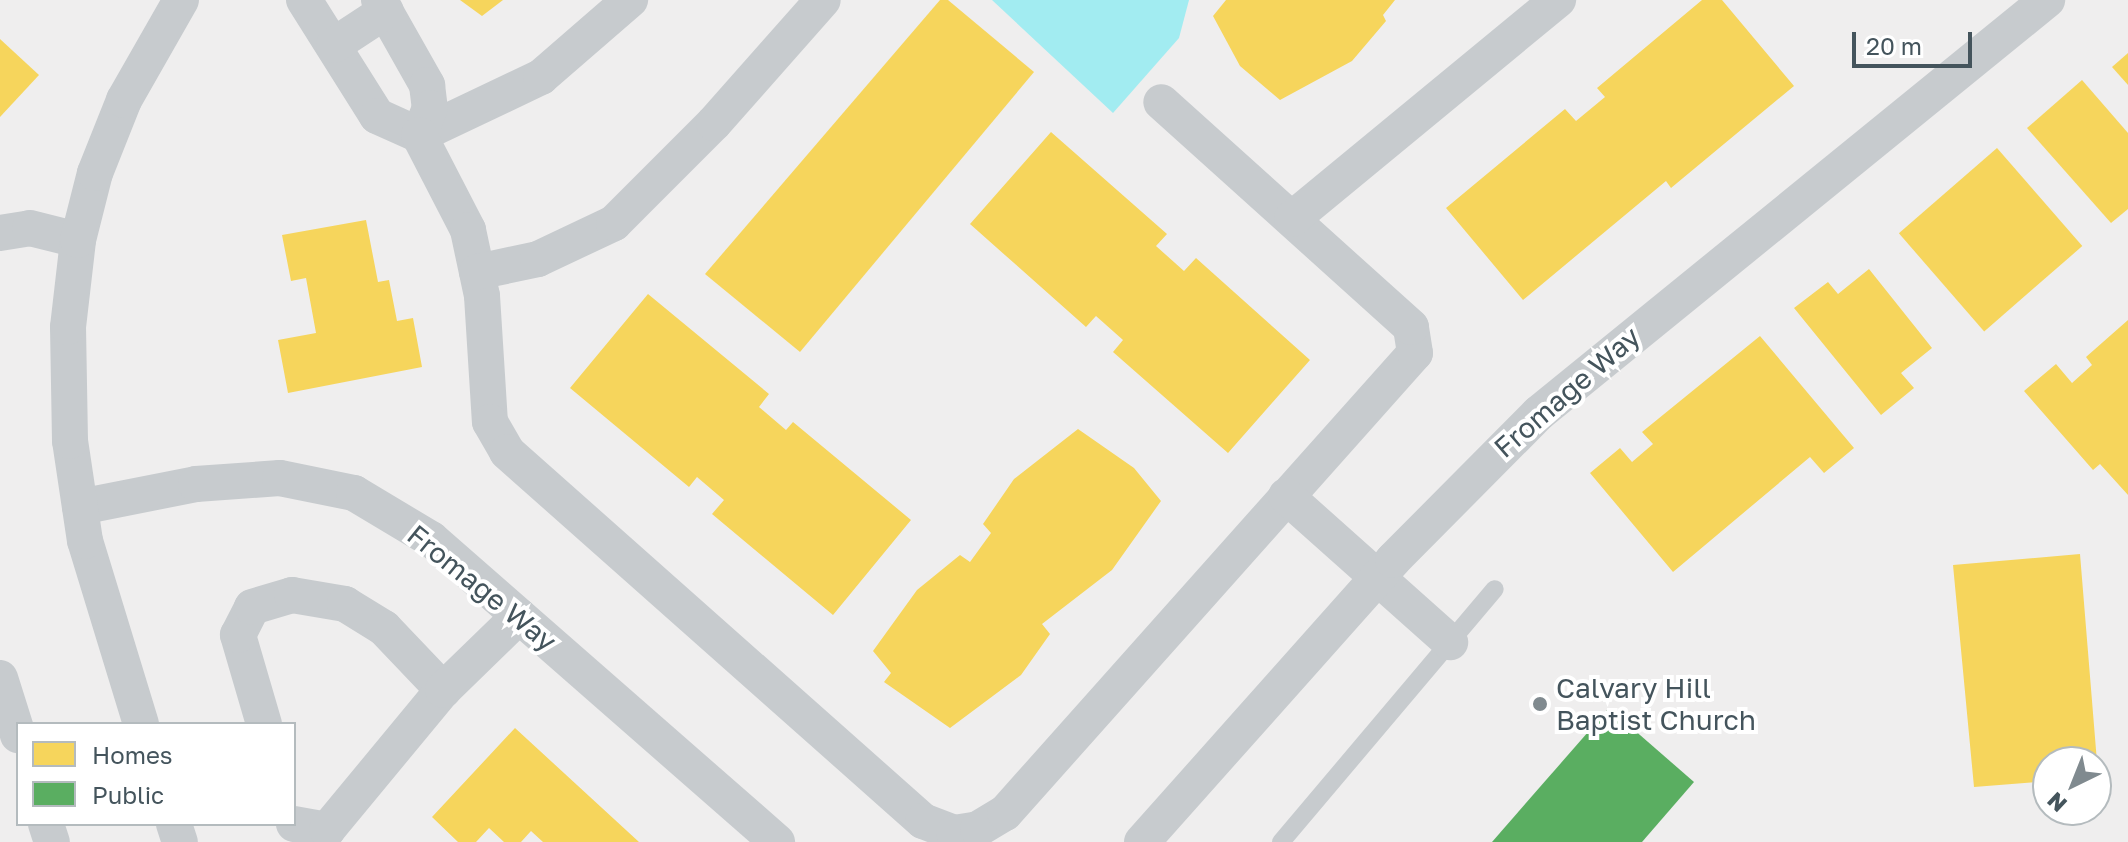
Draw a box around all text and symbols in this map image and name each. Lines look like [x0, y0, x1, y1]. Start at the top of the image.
scale bar [1856, 16, 1976, 66]
text: 20 m [1866, 31, 1922, 60]
street label: Fromage Way [1487, 320, 1647, 464]
street label: Fromage Way [401, 518, 563, 658]
place label: Calvary Hill Baptist Church [1556, 671, 1756, 737]
marker: Calvary Hill Baptist Church [1531, 695, 1549, 713]
legend [16, 722, 296, 826]
text: Homes [92, 740, 173, 769]
north arrow [2032, 746, 2112, 826]
text: Public [92, 780, 164, 809]
text: N [2041, 787, 2072, 818]

